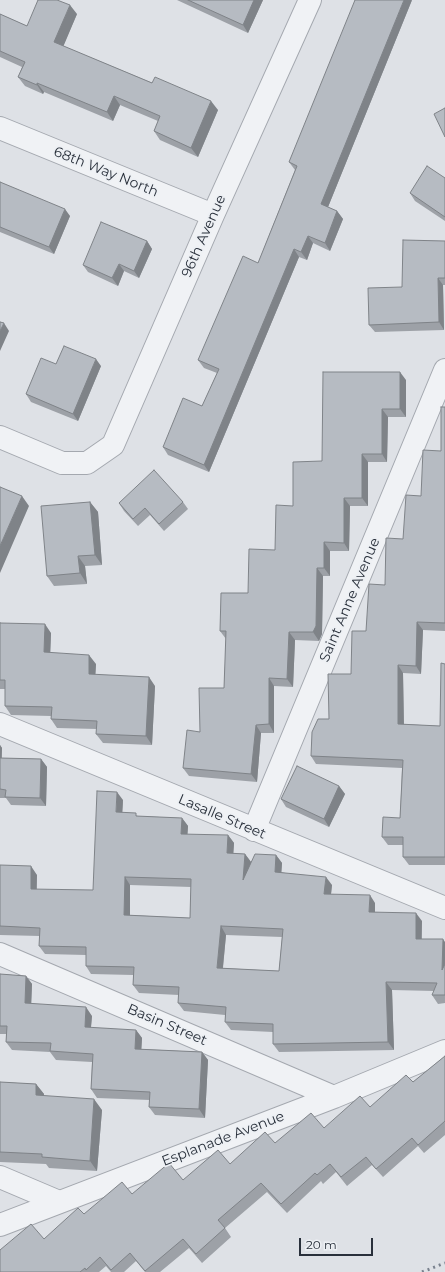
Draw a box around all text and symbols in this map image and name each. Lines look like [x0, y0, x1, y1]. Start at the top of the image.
street label: 68th Way North [51, 143, 161, 201]
street label: 96th Avenue [178, 192, 230, 280]
street label: Saint Anne Avenue [316, 535, 384, 665]
street label: Lasalle Street [176, 791, 268, 843]
street label: Basin Street [125, 1001, 209, 1049]
street label: Esplanade Avenue [159, 1108, 287, 1170]
scale bar [301, 1230, 375, 1256]
text: 20 m [306, 1237, 337, 1252]

